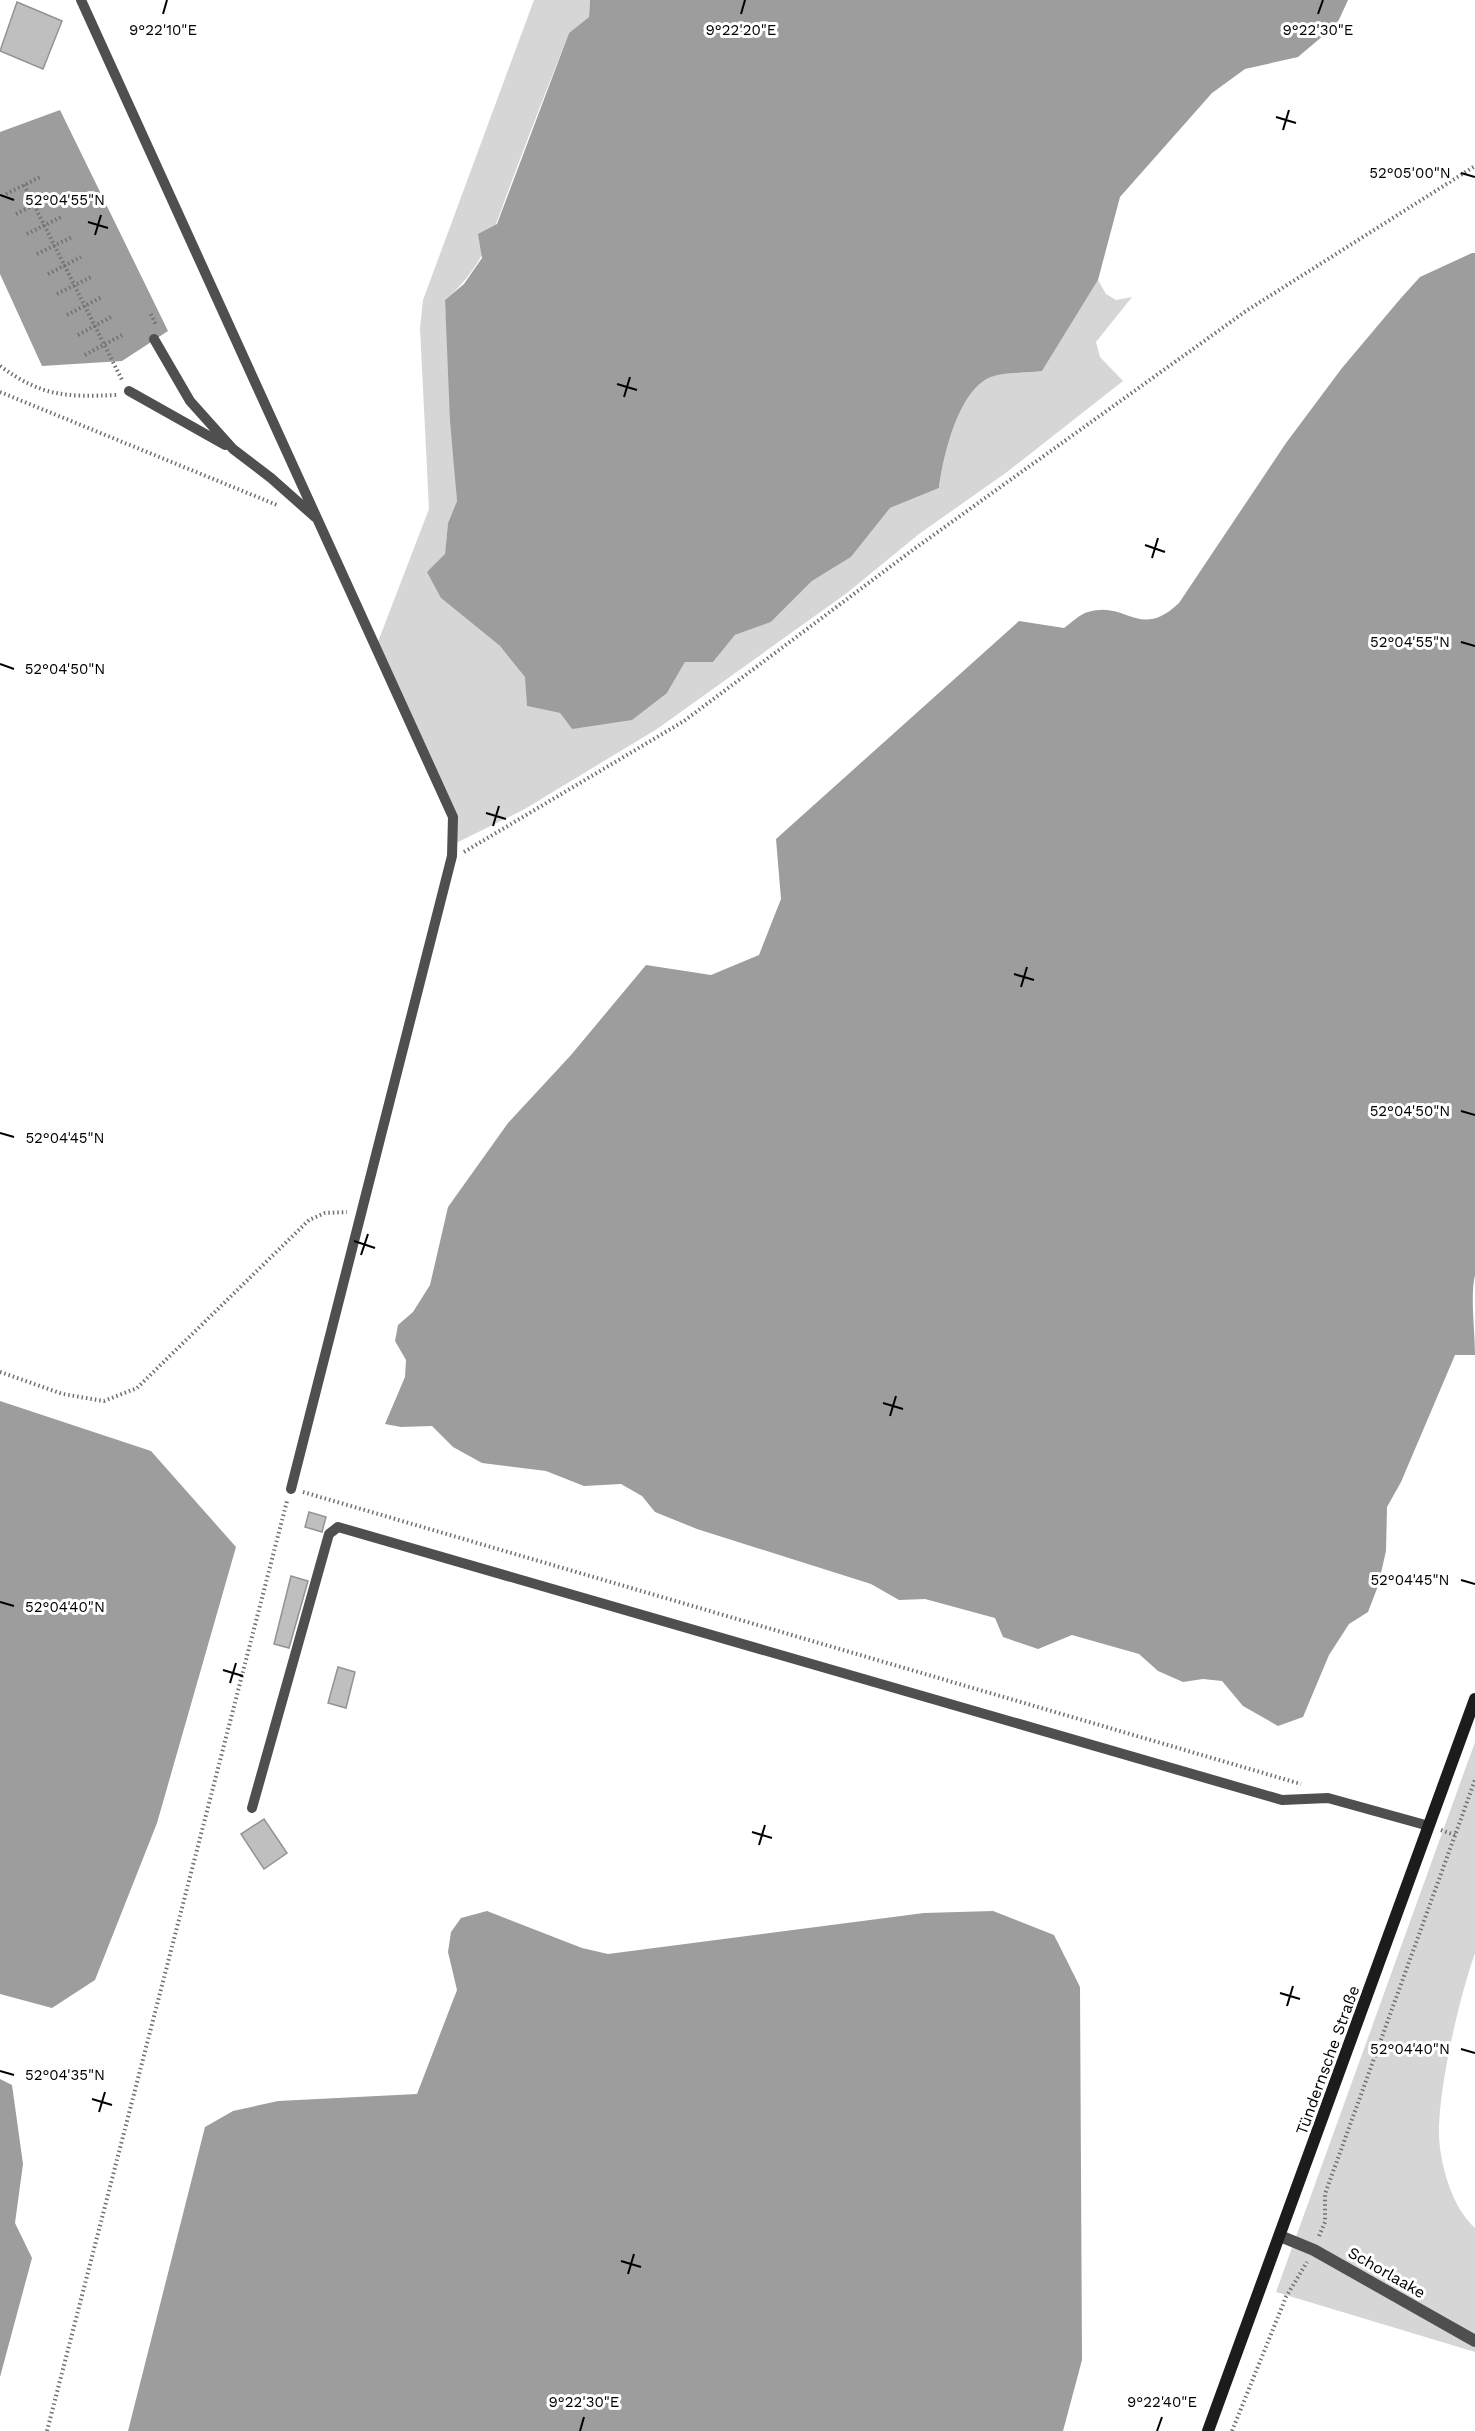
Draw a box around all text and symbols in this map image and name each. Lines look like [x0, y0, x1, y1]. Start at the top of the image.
text: 9°22'10"E [129, 21, 197, 39]
text: 9°22'20"E [706, 21, 776, 39]
text: 9°22'30"E [1283, 21, 1353, 39]
text: 52°05'00"N [1369, 164, 1451, 182]
text: 52°04'55"N [25, 191, 105, 209]
text: 52°04'55"N [1370, 633, 1450, 651]
text: 52°04'50"N [25, 660, 105, 678]
text: 52°04'50"N [1370, 1102, 1450, 1120]
text: 52°04'45"N [25, 1129, 105, 1147]
text: 52°04'45"N [1370, 1571, 1450, 1589]
text: 52°04'40"N [25, 1598, 105, 1616]
street label: Tündernsche Straße [1292, 1983, 1363, 2137]
text: 52°04'40"N [1370, 2040, 1450, 2058]
text: 52°04'35"N [25, 2066, 105, 2084]
street label: Schorlaake [1345, 2243, 1429, 2302]
text: 9°22'30"E [549, 2393, 619, 2411]
text: 9°22'40"E [1127, 2393, 1197, 2411]

